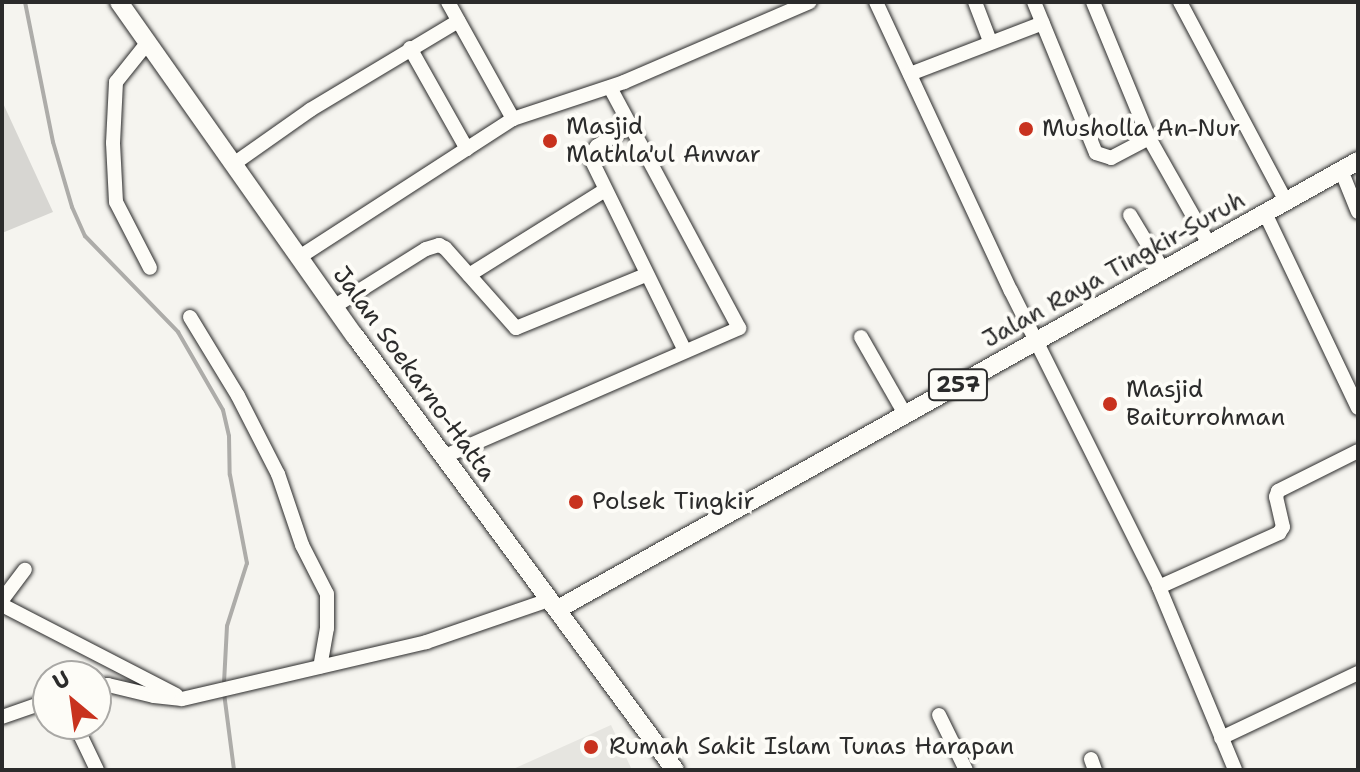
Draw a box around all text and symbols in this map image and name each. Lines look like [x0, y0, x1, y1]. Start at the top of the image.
place label: Masjid Mathla'ul Anwar [566, 113, 761, 169]
place label: Musholla An-Nur [1042, 115, 1240, 143]
marker: Musholla An-Nur [1017, 120, 1035, 138]
marker: Masjid Mathla'ul Anwar [541, 132, 559, 150]
street label: Jalan Raya Tingkir-Suruh [978, 186, 1250, 354]
street label: Jalan Soekarno-Hatta [326, 261, 502, 487]
road number: 257 [926, 367, 990, 403]
place label: Masjid Baiturrohman [1126, 376, 1285, 432]
marker: Masjid Baiturrohman [1101, 395, 1119, 413]
place label: Polsek Tingkir [592, 488, 755, 516]
marker: Polsek Tingkir [567, 493, 585, 511]
north arrow [32, 660, 112, 740]
text: U [47, 664, 75, 697]
place label: Rumah Sakit Islam Tunas Harapan [609, 733, 1014, 761]
marker: Rumah Sakit Islam Tunas Harapan [580, 736, 602, 758]

